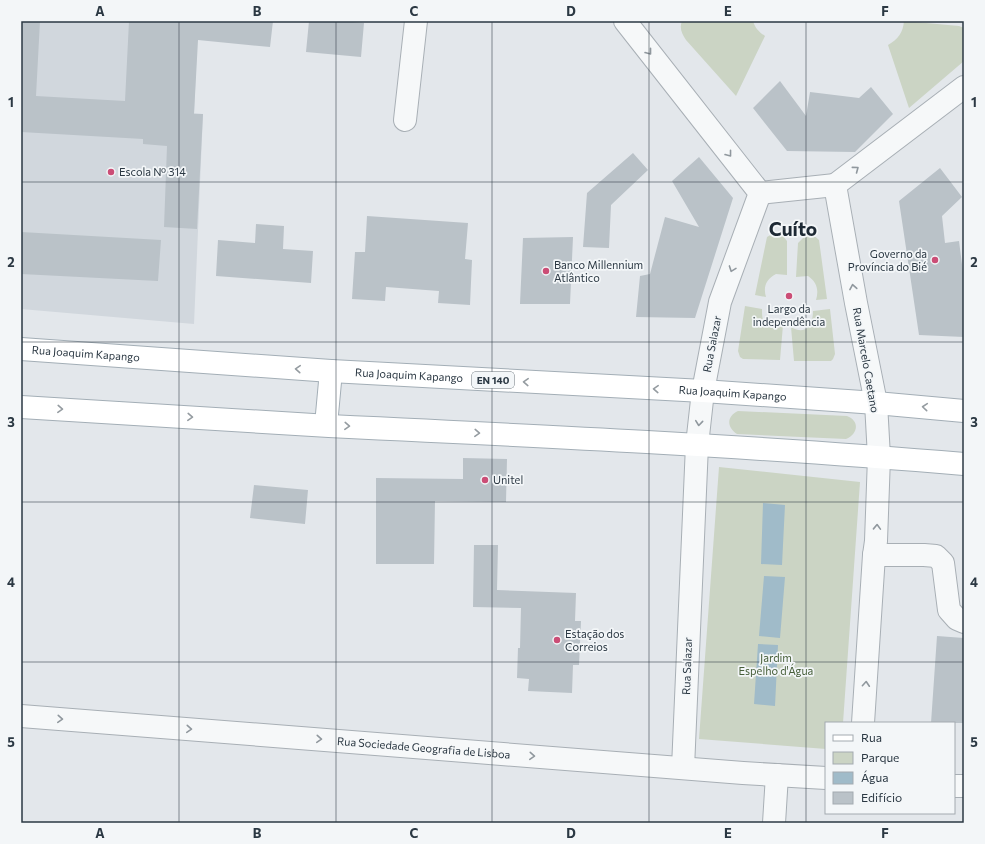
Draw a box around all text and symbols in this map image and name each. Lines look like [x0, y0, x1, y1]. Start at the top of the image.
text: A [95, 3, 105, 19]
text: B [253, 3, 262, 19]
text: C [410, 3, 419, 19]
text: D [566, 3, 576, 19]
text: E [724, 3, 732, 19]
text: F [881, 3, 889, 19]
one-way arrow [644, 47, 651, 54]
text: 1 [8, 94, 14, 110]
text: 1 [971, 94, 977, 110]
one-way arrow [725, 149, 732, 156]
place label: Escola Nº 314 [119, 165, 186, 178]
marker: Escola Nº 314 [106, 167, 116, 177]
one-way arrow [852, 167, 859, 174]
district label: Cuíto [769, 217, 817, 240]
place label: Governo da Província do Bié [848, 247, 927, 273]
text: 2 [7, 254, 15, 270]
text: 2 [970, 254, 978, 270]
marker: Governo da Província do Bié [930, 255, 940, 265]
place label: Banco Millennium Atlântico [554, 258, 643, 284]
one-way arrow [729, 265, 737, 272]
marker: Banco Millennium Atlântico [541, 266, 551, 276]
one-way arrow [849, 284, 858, 290]
marker: Largo da independência [784, 291, 794, 301]
place label: Largo da independência [753, 302, 825, 328]
street label: Rua Marcelo Caetano [851, 306, 882, 414]
street label: Rua Salazar [700, 314, 724, 373]
street label: Rua Joaquim Kapango [31, 343, 141, 363]
one-way arrow [295, 364, 301, 373]
street label: Rua Joaquim Kapango [355, 365, 464, 384]
road number: EN 140 [472, 372, 514, 388]
one-way arrow [523, 377, 529, 386]
street label: Rua Joaquim Kapango [678, 383, 787, 403]
one-way arrow [653, 384, 659, 393]
one-way arrow [922, 403, 928, 412]
one-way arrow [57, 405, 63, 414]
one-way arrow [187, 413, 193, 422]
text: 3 [7, 414, 15, 430]
text: 3 [970, 414, 978, 430]
one-way arrow [695, 420, 704, 426]
one-way arrow [344, 422, 350, 431]
one-way arrow [474, 428, 480, 437]
place label: Unitel [493, 473, 523, 486]
marker: Unitel [480, 475, 490, 485]
one-way arrow [873, 524, 881, 530]
text: 4 [7, 574, 15, 590]
text: 4 [970, 574, 978, 590]
place label: Estação dos Correios [565, 627, 624, 653]
marker: Estação dos Correios [552, 635, 562, 645]
street label: Rua Salazar [679, 636, 694, 695]
park label: Jardim Espelho d'Água [739, 651, 813, 677]
one-way arrow [862, 681, 871, 687]
one-way arrow [57, 714, 63, 723]
legend [825, 722, 955, 814]
one-way arrow [186, 724, 193, 733]
text: Rua [861, 730, 882, 744]
text: 5 [7, 734, 15, 750]
street label: Rua Sociedade Geografia de Lisboa [337, 734, 511, 761]
text: 5 [970, 734, 978, 750]
one-way arrow [316, 735, 322, 744]
text: Parque [861, 750, 899, 764]
one-way arrow [529, 751, 535, 760]
text: Água [861, 770, 889, 784]
text: Edifício [861, 790, 902, 804]
text: A [95, 825, 105, 841]
text: B [253, 825, 262, 841]
text: C [410, 825, 419, 841]
text: D [566, 825, 576, 841]
text: E [724, 825, 732, 841]
text: F [881, 825, 889, 841]

